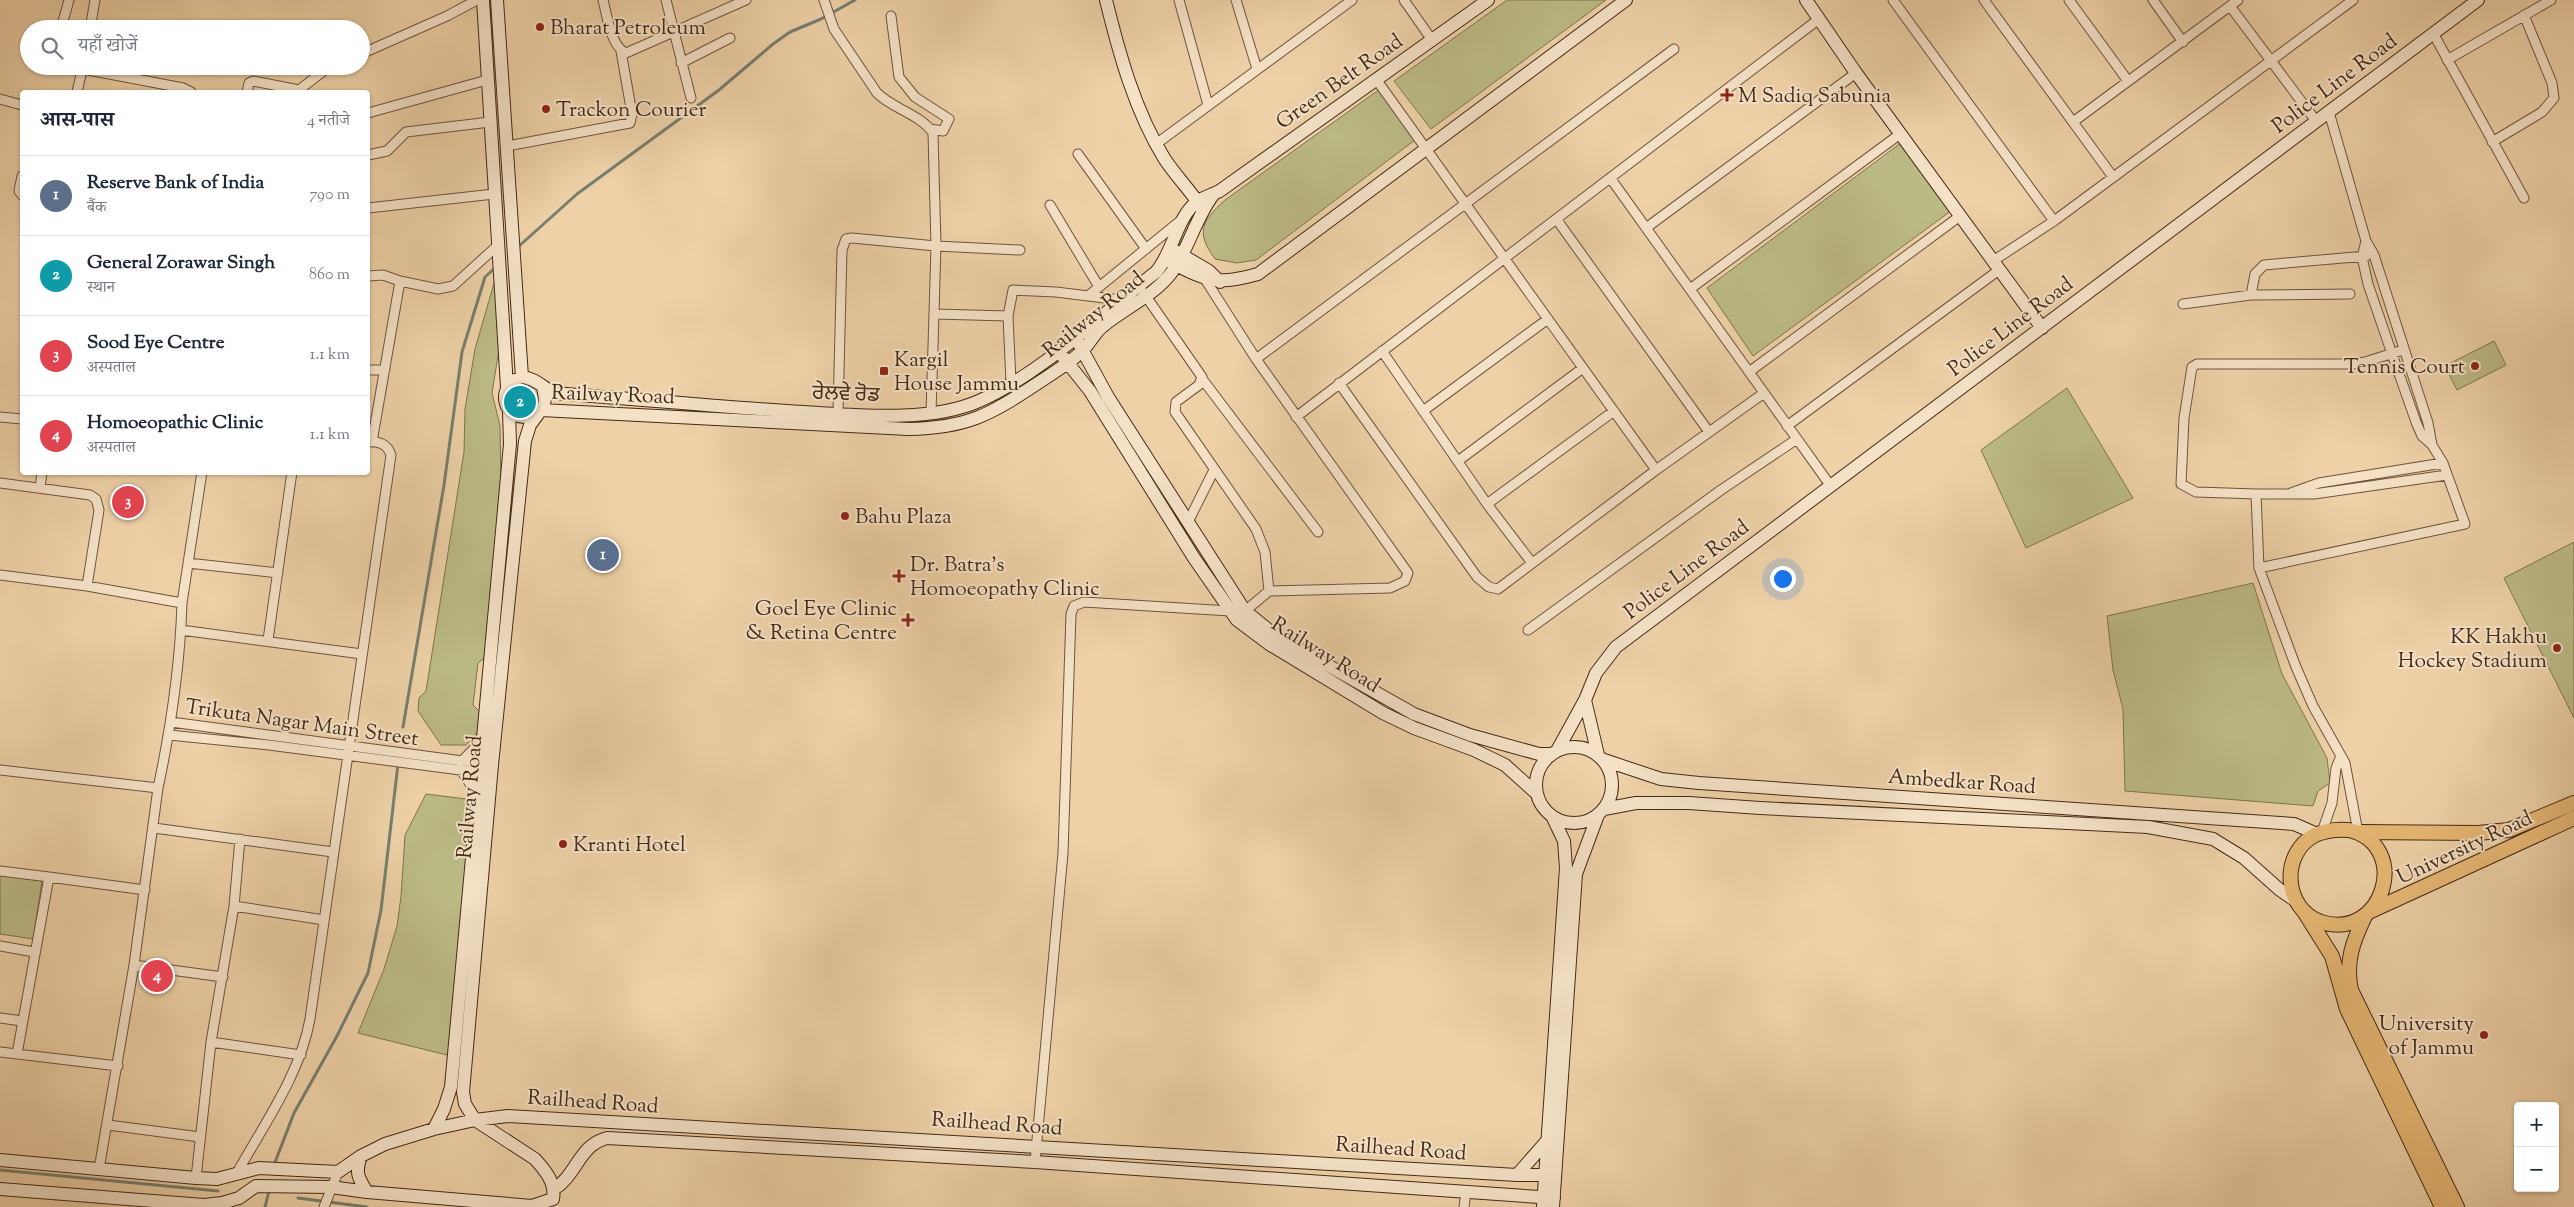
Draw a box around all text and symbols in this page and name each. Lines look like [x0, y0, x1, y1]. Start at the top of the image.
place label: Bharat Petroleum [550, 14, 706, 44]
search box [20, 20, 370, 75]
marker: Bharat Petroleum [534, 21, 546, 33]
street label: Police Line Road [2266, 27, 2404, 142]
street label: Green Belt Road [1271, 28, 1410, 138]
text: यहाँ खोजें [78, 33, 138, 60]
icon: search [38, 34, 66, 62]
place label: M Sadiq Sabunia [1738, 82, 1892, 112]
marker: M Sadiq Sabunia [1720, 88, 1734, 102]
place label: Trackon Courier [556, 96, 706, 126]
marker: Trackon Courier [540, 103, 552, 115]
text: आस-पास [40, 106, 114, 136]
text: 4 नतीजे [307, 110, 350, 133]
text: Reserve Bank of India [87, 170, 264, 197]
text: 1 [53, 184, 59, 207]
text: 790 m [309, 184, 350, 207]
text: बैंक [87, 197, 107, 220]
text: General Zorawar Singh [87, 250, 275, 277]
text: 2 [52, 264, 60, 287]
text: 860 m [309, 264, 350, 287]
street label: Railway Road [1037, 265, 1152, 366]
street label: Police Line Road [1942, 270, 2080, 385]
text: स्थान [87, 277, 115, 300]
text: Sood Eye Centre [87, 330, 225, 357]
text: 3 [53, 344, 59, 367]
text: 1.1 km [310, 344, 350, 367]
place label: Kargil House Jammu [894, 346, 1019, 400]
place label: Tennis Court [2344, 353, 2465, 383]
text: अस्पताल [87, 357, 136, 380]
marker: Tennis Court [2469, 360, 2481, 372]
marker: Kargil House Jammu [878, 365, 890, 377]
street label: Railway Road [551, 379, 675, 413]
street label: ਰੇਲਵੇ ਰੋਡ [811, 379, 881, 411]
pin: 2 [504, 383, 536, 421]
text: Homoeopathic Clinic [87, 410, 263, 437]
text: 4 [52, 424, 60, 447]
text: 1.1 km [310, 424, 350, 447]
text: अस्पताल [87, 437, 136, 460]
pin: 3 [112, 483, 144, 521]
place label: Bahu Plaza [855, 503, 952, 533]
marker: Bahu Plaza [839, 510, 851, 522]
street label: Police Line Road [1618, 513, 1756, 628]
pin: 1 [587, 536, 619, 574]
place label: Dr. Batra's Homoeopathy Clinic [910, 551, 1100, 605]
your location [1770, 566, 1796, 592]
marker: Dr. Batra's Homoeopathy Clinic [892, 569, 906, 583]
place label: Goel Eye Clinic & Retina Centre [746, 595, 897, 649]
street label: Railway Road [1265, 610, 1385, 701]
marker: Goel Eye Clinic & Retina Centre [901, 613, 915, 627]
place label: KK Hakhu Hockey Stadium [2398, 623, 2547, 677]
marker: KK Hakhu Hockey Stadium [2551, 642, 2563, 654]
street label: Trikuta Nagar Main Street [183, 693, 420, 755]
street label: Railway Road [451, 734, 491, 860]
street label: Ambedkar Road [1887, 763, 2037, 803]
street label: University Road [2392, 804, 2538, 893]
place label: Kranti Hotel [573, 831, 686, 861]
marker: Kranti Hotel [557, 838, 569, 850]
pin: 4 [141, 957, 173, 995]
place label: University of Jammu [2379, 1010, 2475, 1064]
marker: University of Jammu [2478, 1029, 2490, 1041]
street label: Railhead Road [526, 1083, 660, 1123]
map controls [2514, 1102, 2559, 1192]
button: + [2514, 1102, 2559, 1147]
street label: Railhead Road [930, 1105, 1064, 1145]
street label: Railhead Road [1334, 1130, 1468, 1170]
button: − [2514, 1147, 2559, 1192]

